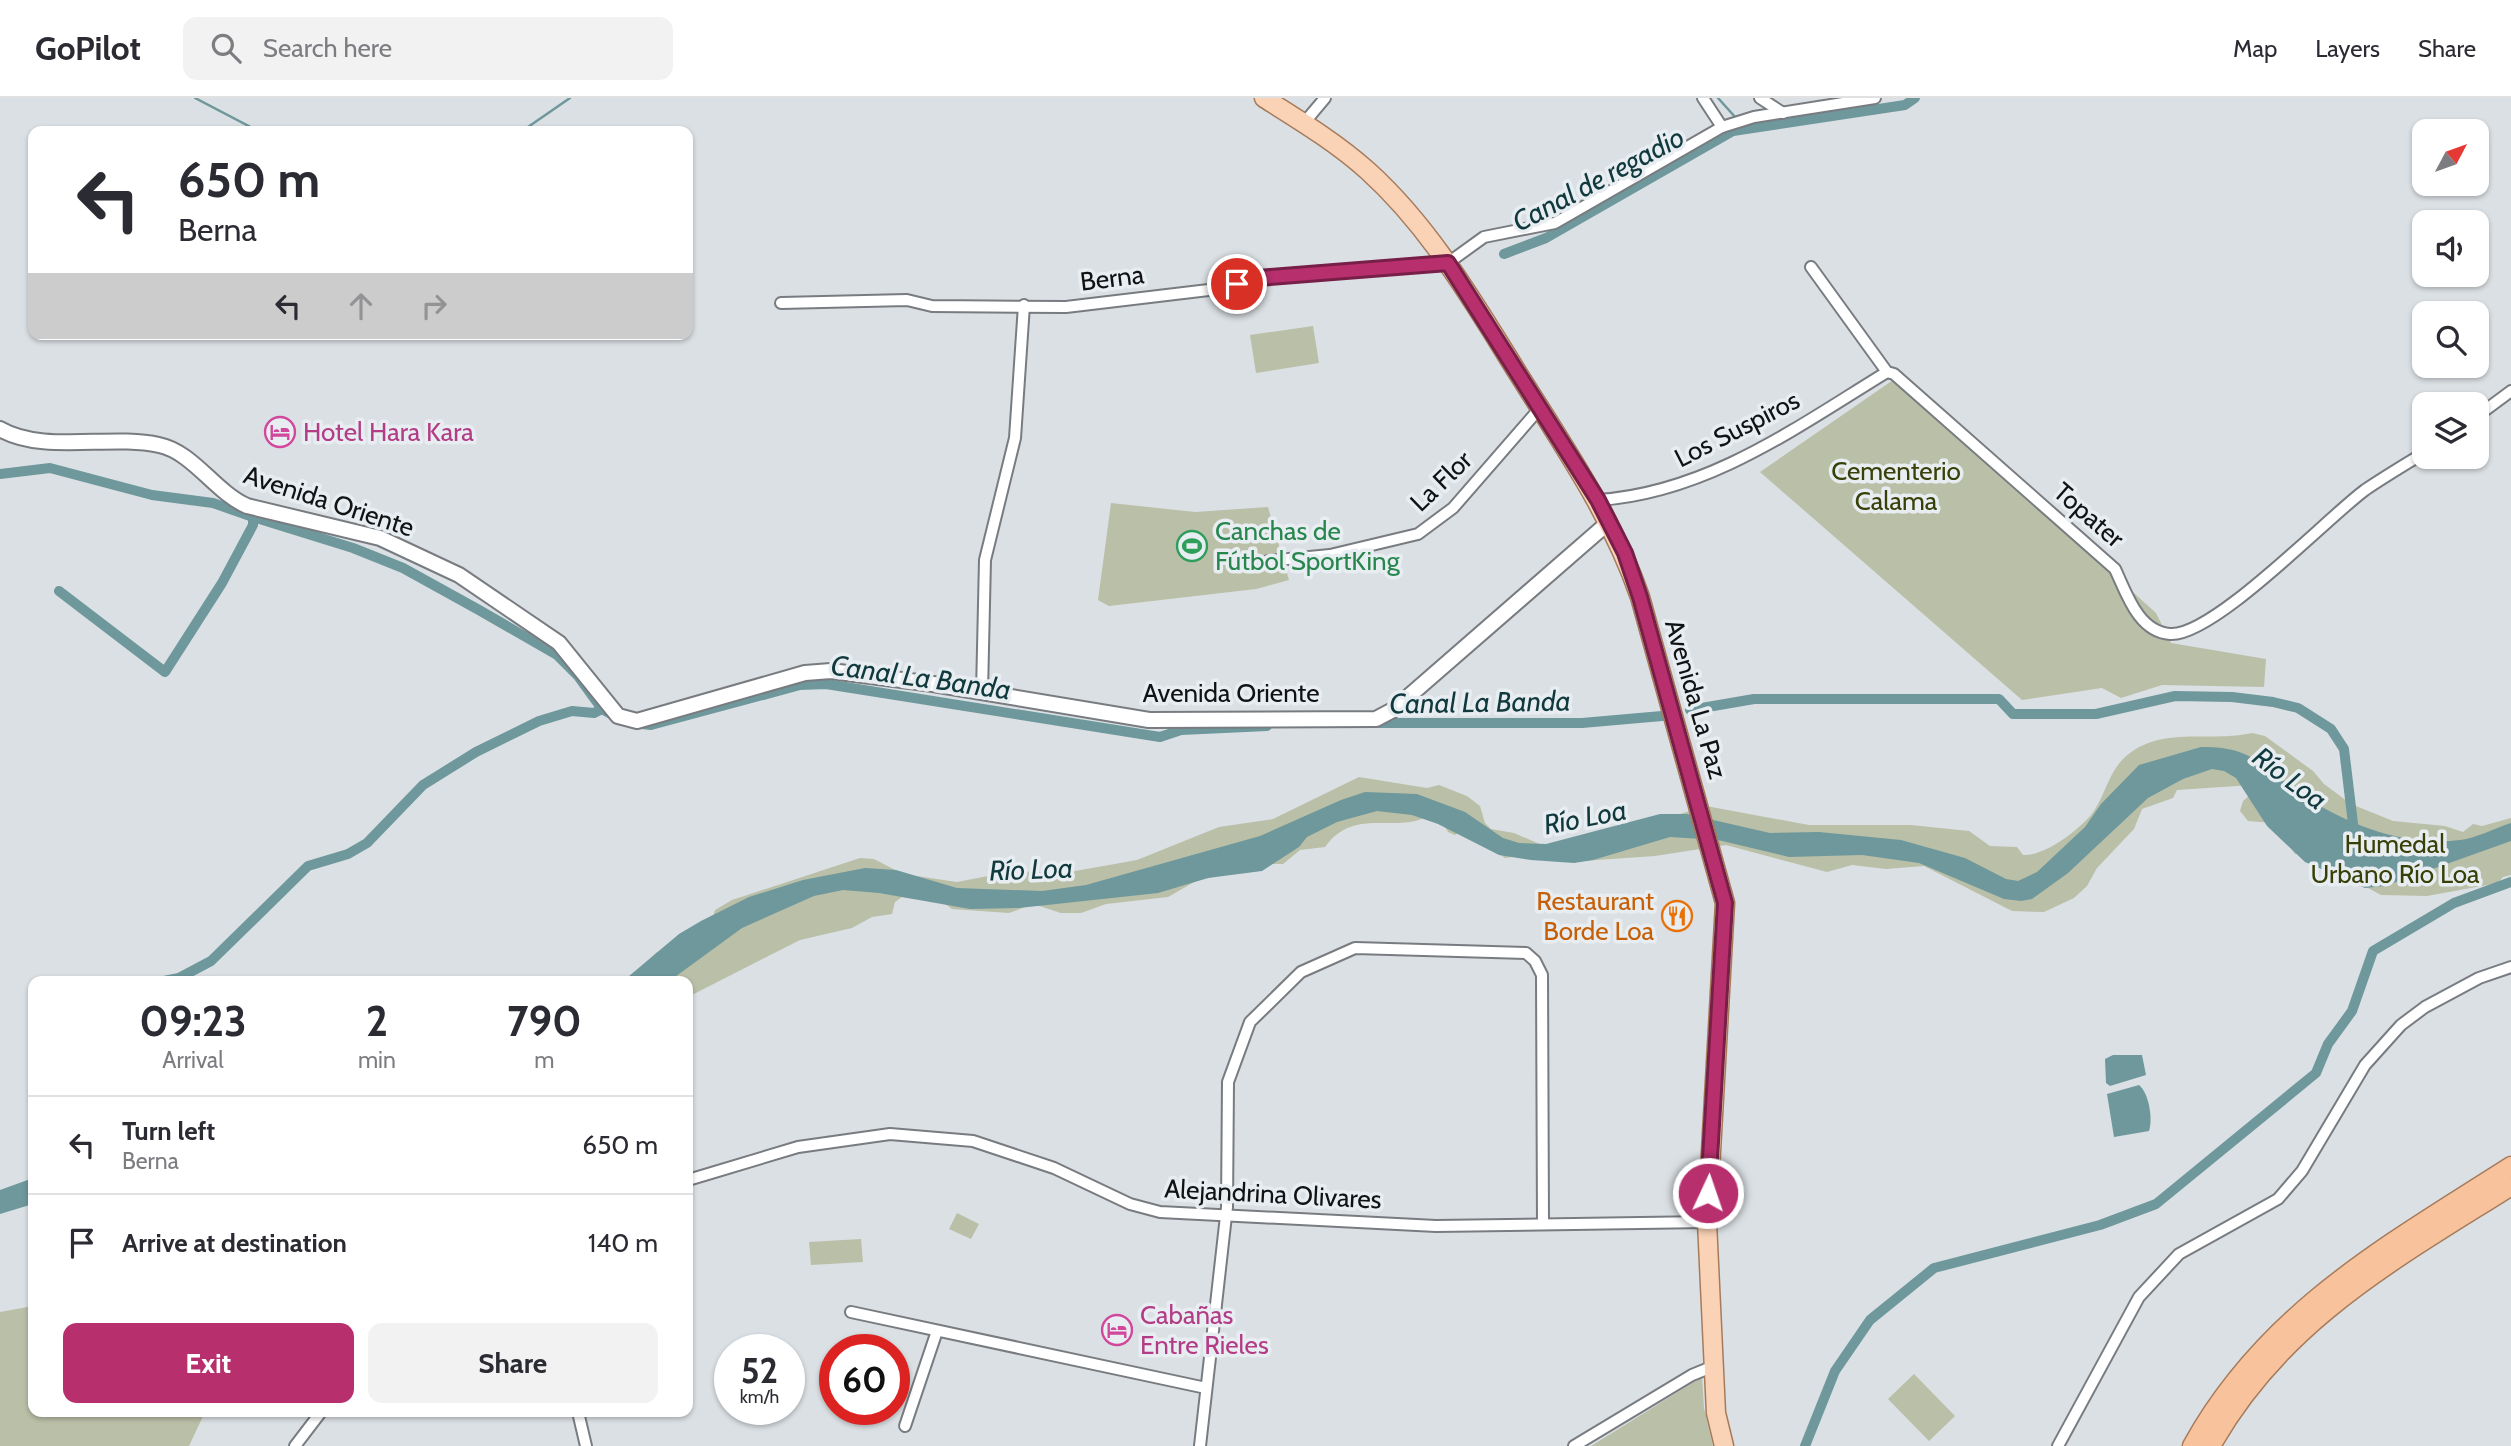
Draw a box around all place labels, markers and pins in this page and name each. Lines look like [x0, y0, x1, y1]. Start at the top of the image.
pin [1207, 254, 1267, 314]
hotel icon: Hotel Hara Kara [263, 415, 297, 449]
place label: Hotel Hara Kara [303, 416, 474, 448]
place label: Canchas de Fútbol SportKing [1215, 515, 1401, 577]
sports icon: Canchas de Fútbol SportKing [1175, 529, 1209, 563]
place label: Restaurant Borde Loa [1536, 885, 1655, 947]
restaurant icon: Restaurant Borde Loa [1660, 899, 1694, 933]
place label: Cabañas Entre Rieles [1140, 1299, 1269, 1361]
hotel icon: Cabañas Entre Rieles [1100, 1313, 1134, 1347]

